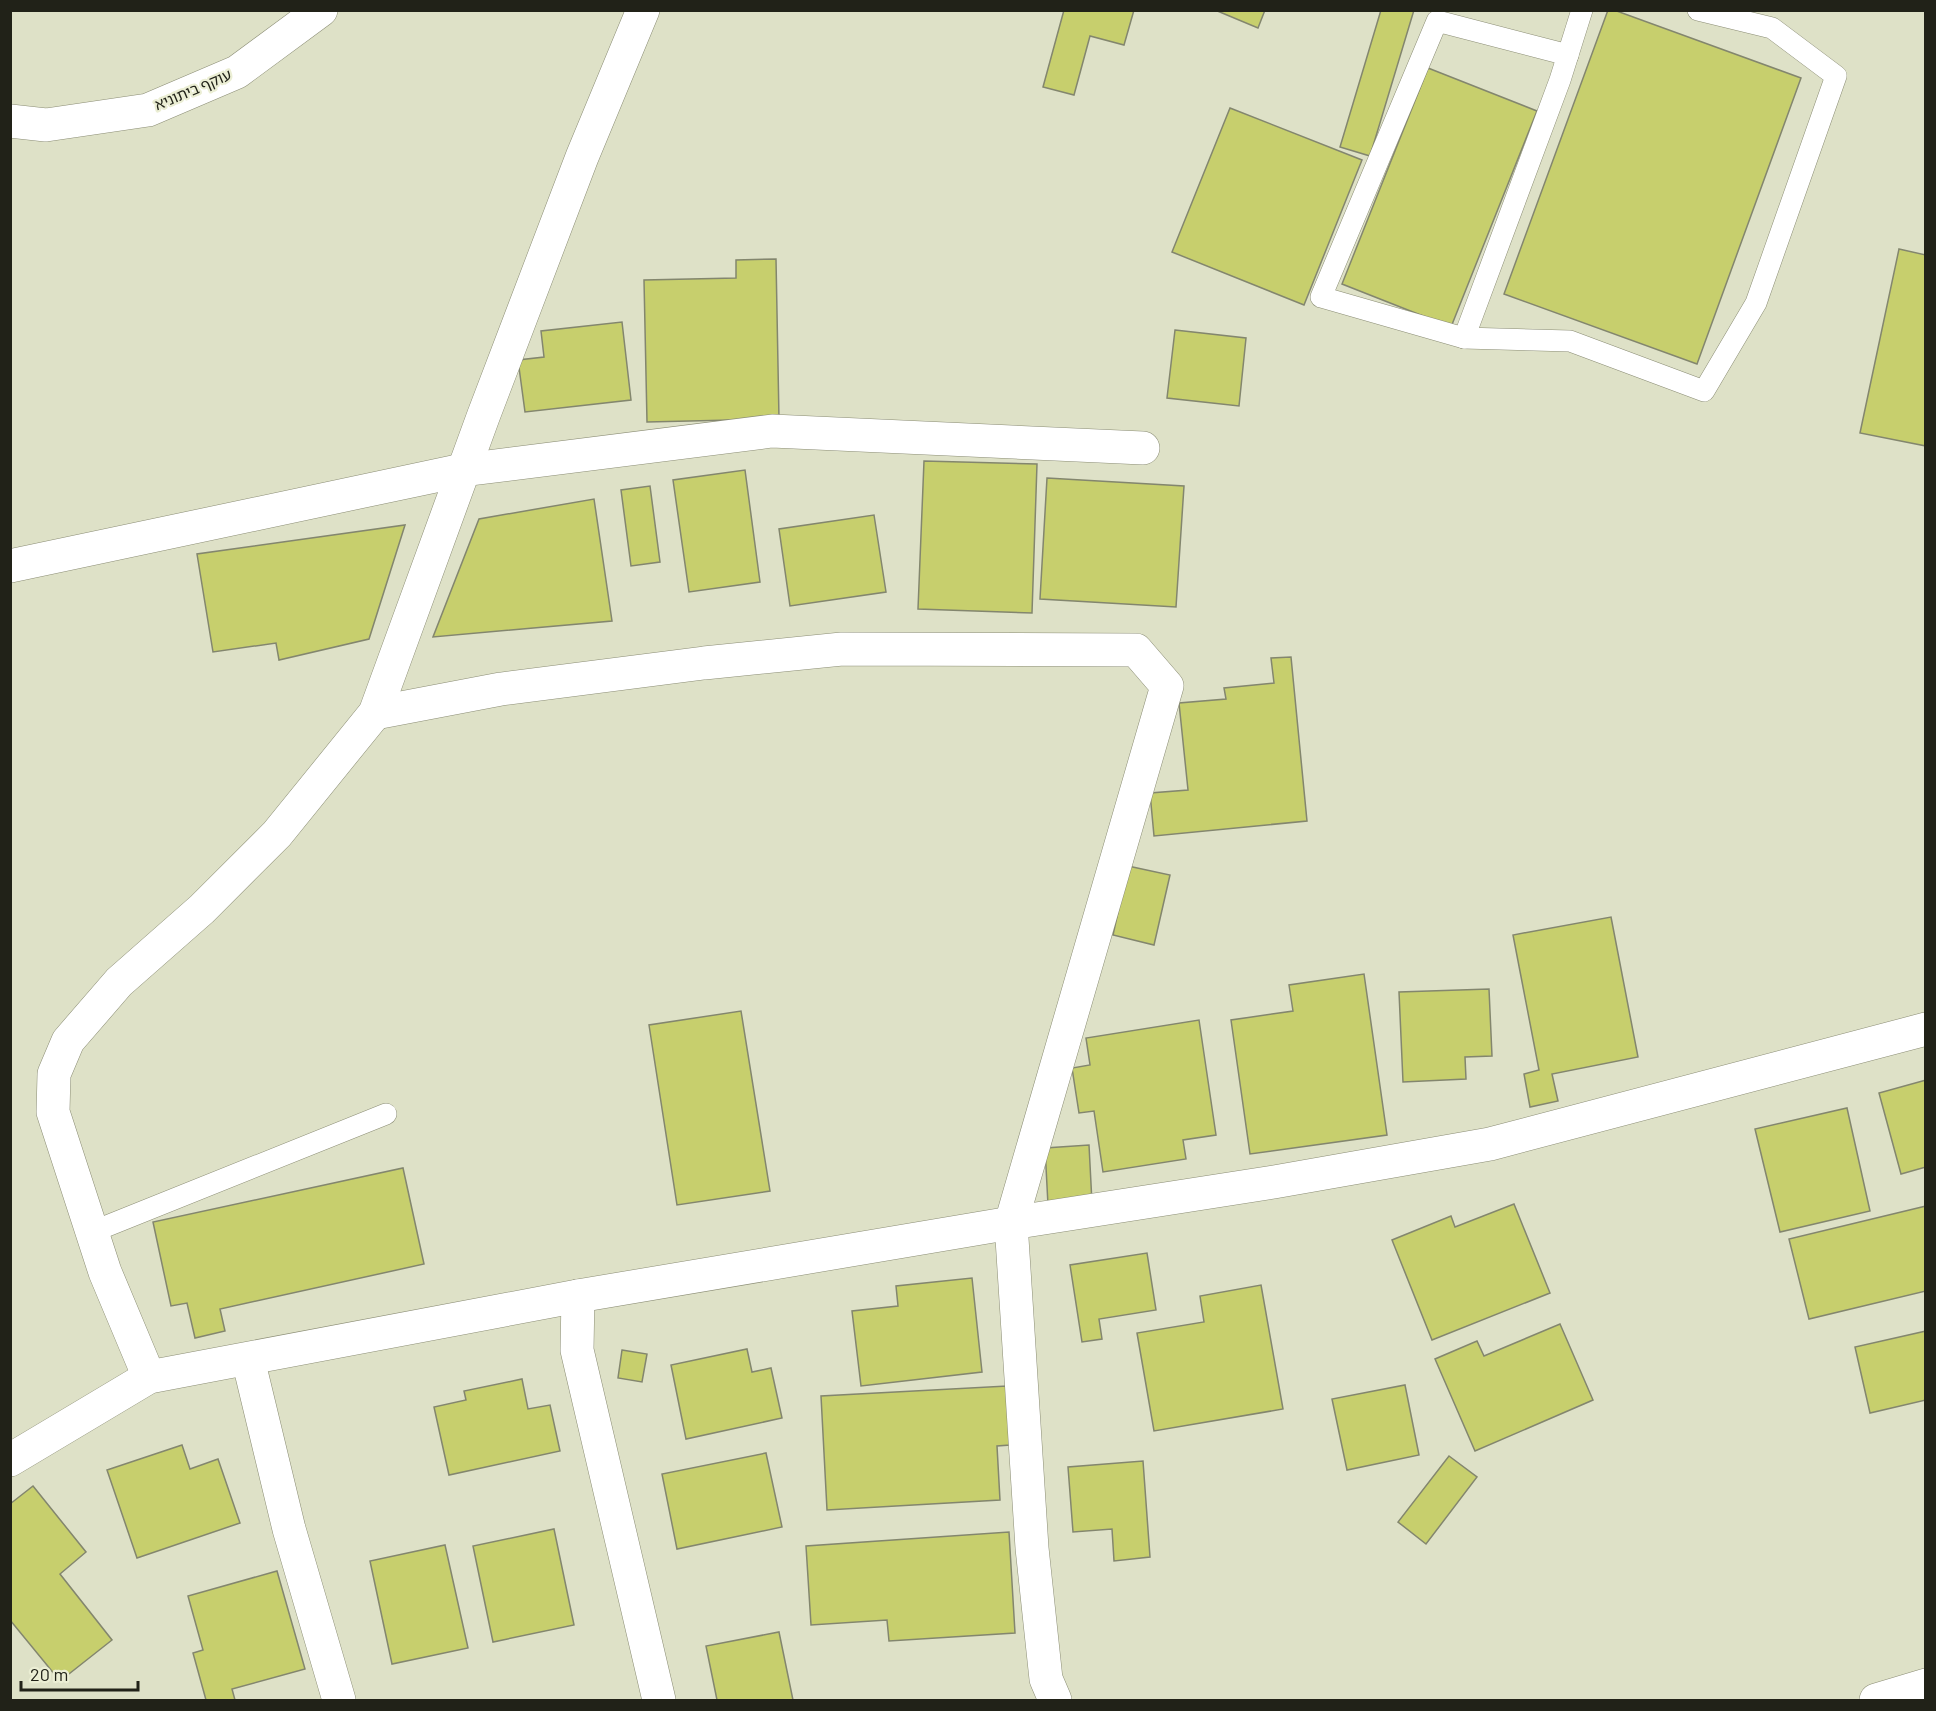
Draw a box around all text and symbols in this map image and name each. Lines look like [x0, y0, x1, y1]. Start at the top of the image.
street label: עוקף ביתוניא [151, 65, 234, 113]
scale bar [21, 1654, 138, 1692]
text: 20 m [30, 1663, 68, 1685]

